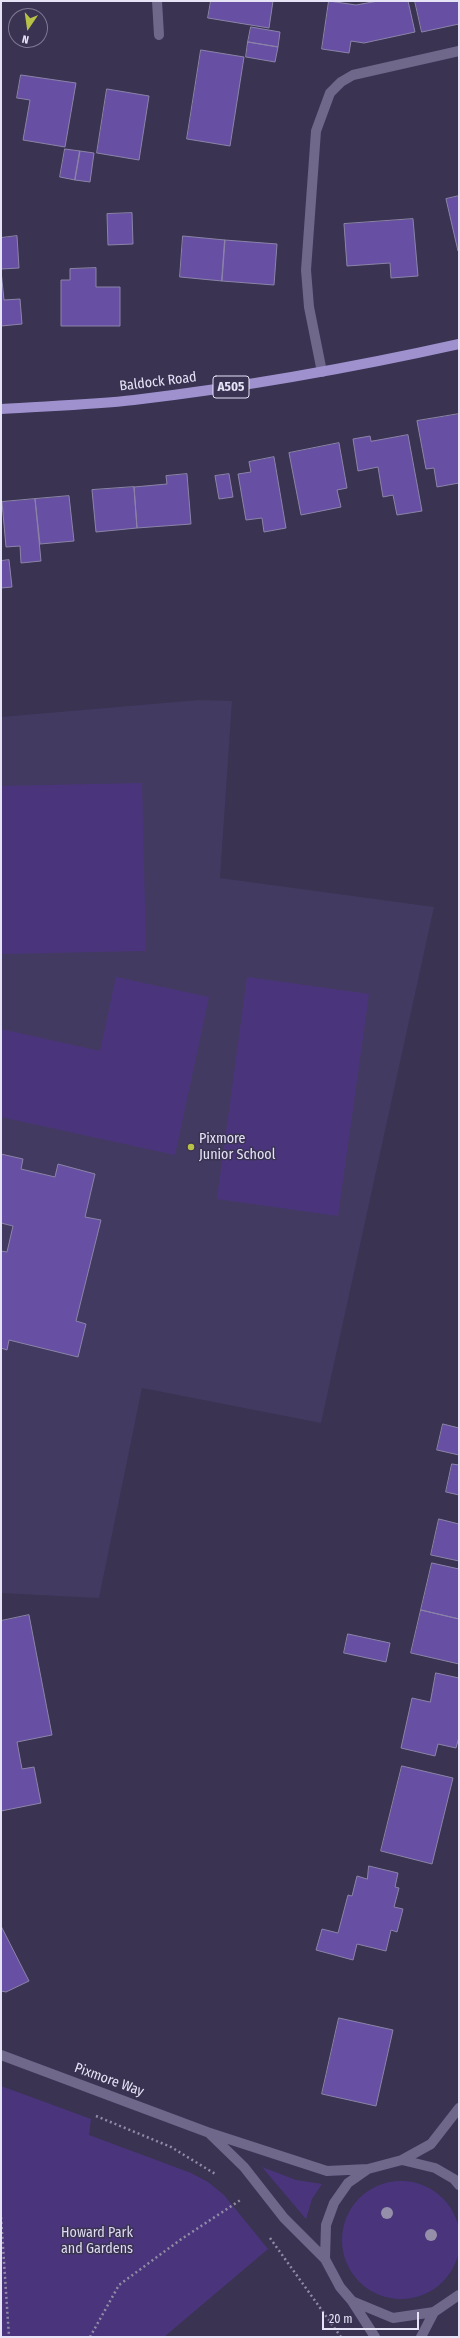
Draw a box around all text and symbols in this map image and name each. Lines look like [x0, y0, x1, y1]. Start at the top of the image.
north arrow [8, 8, 48, 48]
text: N [21, 32, 30, 46]
street label: Baldock Road [118, 369, 198, 395]
road number: A505 [213, 376, 249, 398]
place label: Pixmore Junior School [199, 1131, 275, 1164]
marker: Pixmore Junior School [186, 1142, 196, 1152]
street label: Pixmore Way [72, 2060, 146, 2100]
park label: Howard Park and Gardens [61, 2225, 133, 2258]
scale bar [324, 2304, 421, 2330]
text: 20 m [329, 2312, 353, 2326]

